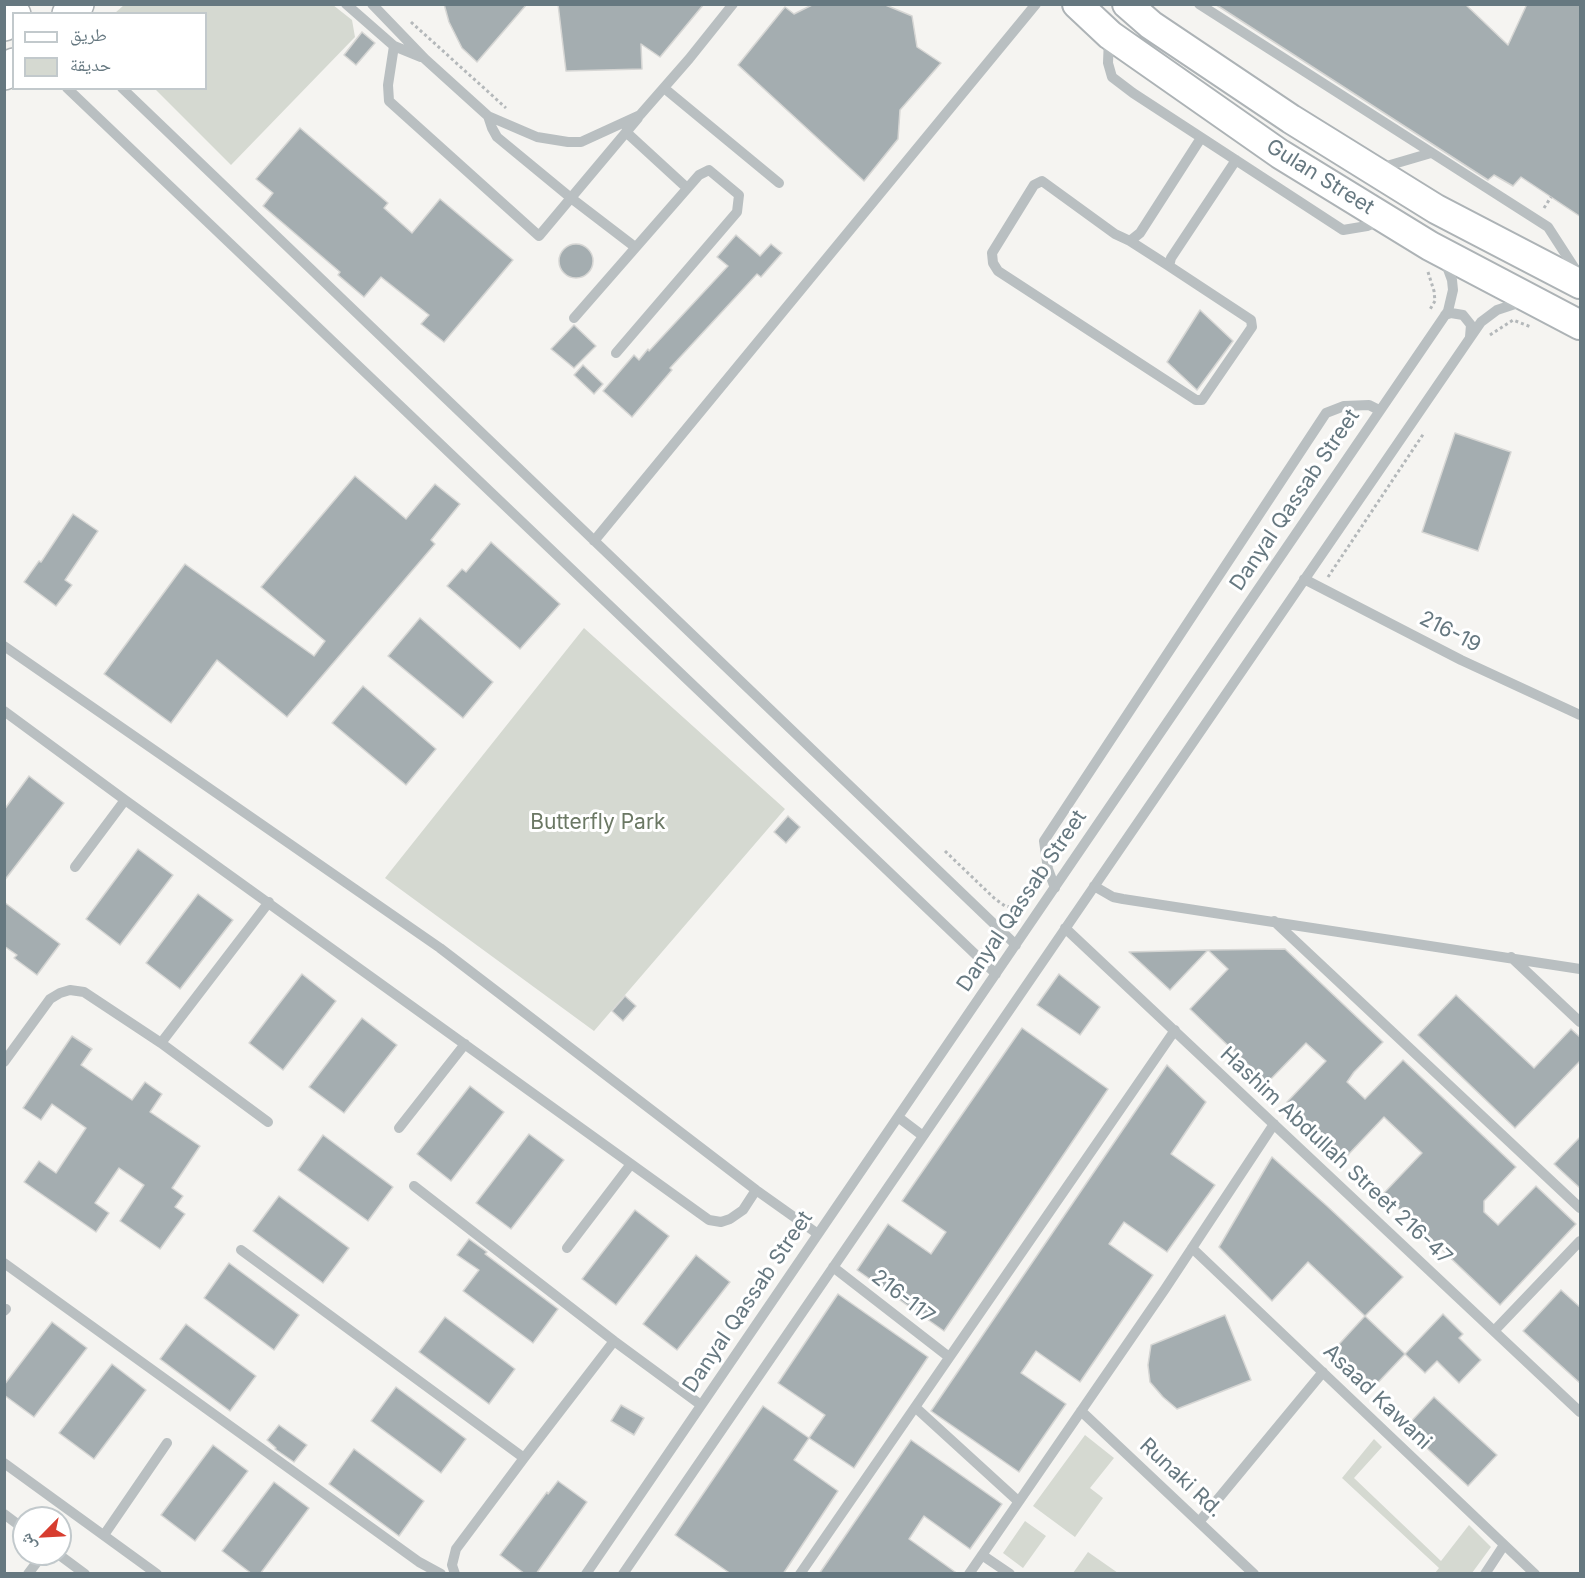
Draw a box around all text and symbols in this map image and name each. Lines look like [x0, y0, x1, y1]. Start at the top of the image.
legend [12, 12, 207, 90]
text: طريق [70, 24, 107, 45]
text: حديقة [70, 54, 111, 75]
street label: Gulan Street [1261, 134, 1379, 220]
street label: Danyal Qassab Street [1225, 405, 1365, 595]
street label: 216-19 [1415, 606, 1485, 658]
street label: Danyal Qassab Street [952, 806, 1092, 996]
park label: Butterfly Park [530, 810, 666, 836]
street label: Hashim Abdullah Street 216-47 [1215, 1042, 1457, 1270]
street label: Danyal Qassab Street [678, 1207, 818, 1397]
street label: 216-117 [866, 1265, 940, 1329]
street label: Asaad Kawani [1318, 1339, 1436, 1455]
street label: Runaki Rd. [1134, 1433, 1228, 1523]
north arrow [12, 1506, 72, 1566]
text: ش [15, 1531, 40, 1554]

